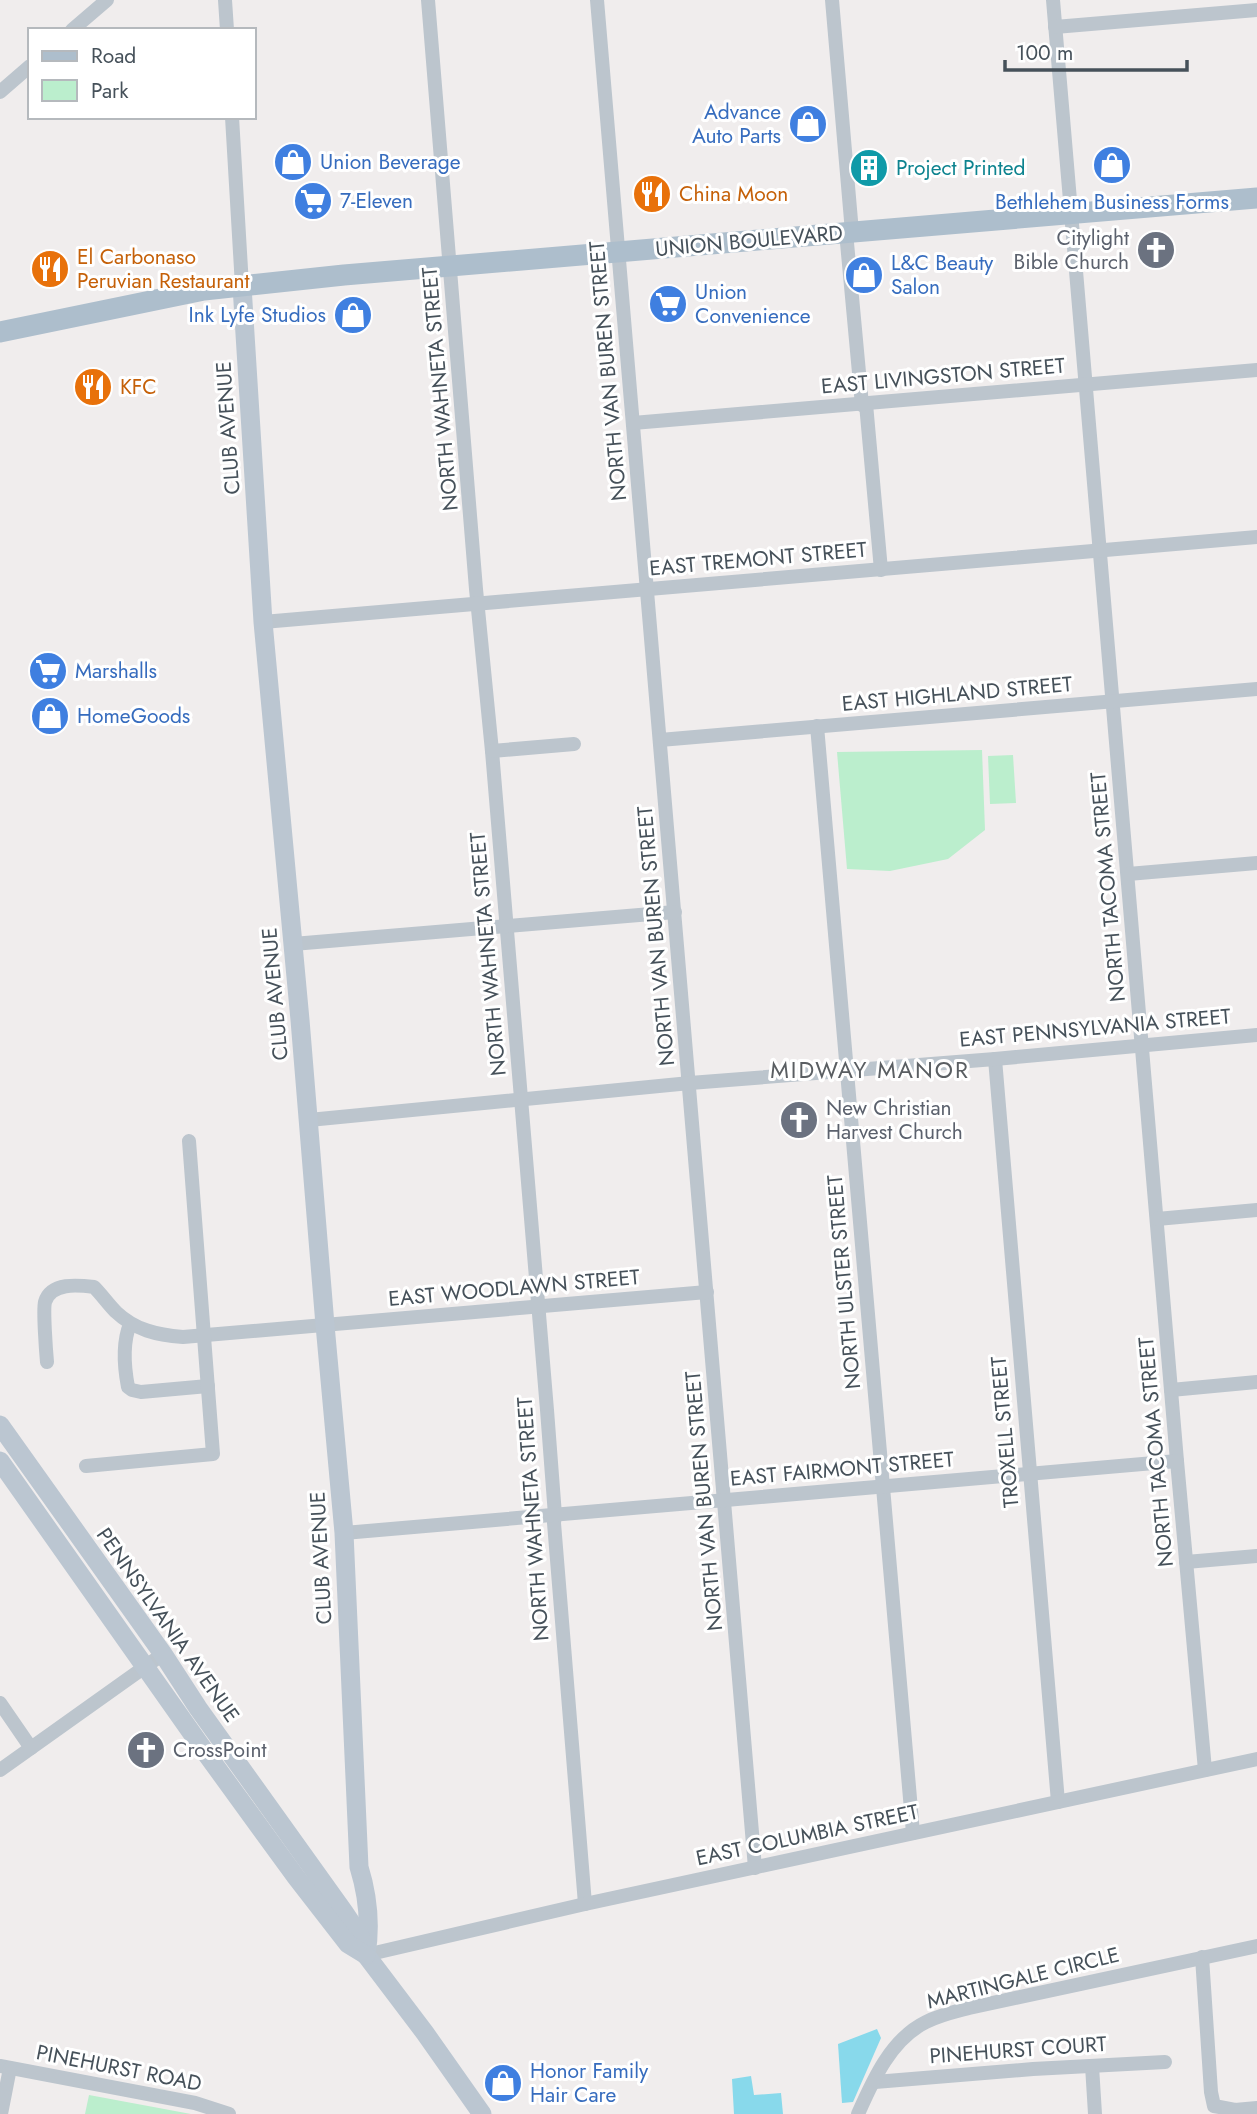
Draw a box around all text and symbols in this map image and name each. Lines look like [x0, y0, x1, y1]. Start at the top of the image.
legend [28, 28, 256, 119]
scale bar [1005, 28, 1187, 72]
text: 100 m [1016, 38, 1073, 68]
text: Road [91, 41, 136, 71]
text: Park [91, 76, 129, 106]
place label: Advance Auto Parts [692, 97, 781, 151]
shop icon: Advance Auto Parts [787, 103, 829, 145]
shop icon: Union Beverage [272, 141, 314, 183]
shop icon: Bethlehem Business Forms [1091, 144, 1133, 186]
place label: Union Beverage [320, 147, 461, 177]
building icon: Project Printed [848, 147, 890, 189]
place label: Project Printed [896, 153, 1026, 183]
restaurant icon: China Moon [631, 173, 673, 215]
place label: China Moon [679, 179, 788, 209]
supermarket icon: 7-Eleven [292, 180, 334, 222]
place label: 7-Eleven [340, 186, 413, 216]
place label: Bethlehem Business Forms [995, 187, 1229, 217]
street label: UNION BOULEVARD [654, 218, 844, 264]
place label: Citylight Bible Church [1014, 223, 1129, 277]
church icon: Citylight Bible Church [1135, 229, 1177, 271]
street label: NORTH VAN BUREN STREET [582, 240, 634, 502]
place label: El Carbonaso Peruvian Restaurant [77, 242, 250, 296]
restaurant icon: El Carbonaso Peruvian Restaurant [29, 248, 71, 290]
place label: L&C Beauty Salon [891, 248, 994, 302]
shop icon: L&C Beauty Salon [843, 254, 885, 296]
street label: NORTH WAHNETA STREET [414, 266, 466, 512]
place label: Union Convenience [695, 277, 811, 331]
supermarket icon: Union Convenience [647, 283, 689, 325]
shop icon: Ink Lyfe Studios [332, 294, 374, 336]
place label: Ink Lyfe Studios [189, 300, 326, 330]
street label: EAST LIVINGSTON STREET [820, 350, 1066, 402]
street label: CLUB AVENUE [208, 361, 248, 495]
restaurant icon: KFC [72, 366, 114, 408]
place label: KFC [120, 372, 157, 402]
street label: EAST TREMONT STREET [648, 535, 868, 583]
supermarket icon: Marshalls [27, 650, 69, 692]
place label: Marshalls [75, 656, 157, 686]
street label: EAST HIGHLAND STREET [841, 669, 1074, 719]
shop icon: HomeGoods [29, 695, 71, 737]
place label: HomeGoods [77, 701, 190, 731]
street label: NORTH TACOMA STREET [1083, 771, 1133, 1003]
street label: NORTH VAN BUREN STREET [630, 805, 682, 1067]
street label: NORTH WAHNETA STREET [462, 831, 514, 1077]
street label: CLUB AVENUE [254, 926, 296, 1062]
street label: EAST PENNSYLVANIA STREET [958, 1001, 1232, 1055]
district label: MIDWAY MANOR [770, 1053, 970, 1087]
place label: New Christian Harvest Church [826, 1093, 963, 1147]
church icon: New Christian Harvest Church [778, 1099, 820, 1141]
street label: NORTH ULSTER STREET [820, 1173, 868, 1390]
street label: EAST WOODLAWN STREET [387, 1262, 641, 1314]
street label: NORTH TACOMA STREET [1131, 1336, 1181, 1568]
street label: TROXELL STREET [983, 1355, 1027, 1509]
street label: NORTH VAN BUREN STREET [678, 1370, 730, 1632]
street label: NORTH WAHNETA STREET [509, 1396, 557, 1642]
street label: EAST FAIRMONT STREET [729, 1444, 955, 1494]
street label: CLUB AVENUE [303, 1491, 339, 1625]
street label: PENNSYLVANIA AVENUE [89, 1522, 247, 1728]
church icon: CrossPoint [125, 1729, 167, 1771]
place label: CrossPoint [173, 1735, 267, 1765]
street label: EAST COLUMBIA STREET [693, 1797, 921, 1873]
street label: MARTINGALE CIRCLE [924, 1940, 1122, 2016]
street label: PINEHURST COURT [928, 2029, 1108, 2071]
street label: PINEHURST ROAD [34, 2037, 204, 2099]
place label: Honor Family Hair Care [530, 2056, 649, 2110]
shop icon: Honor Family Hair Care [482, 2062, 524, 2104]

